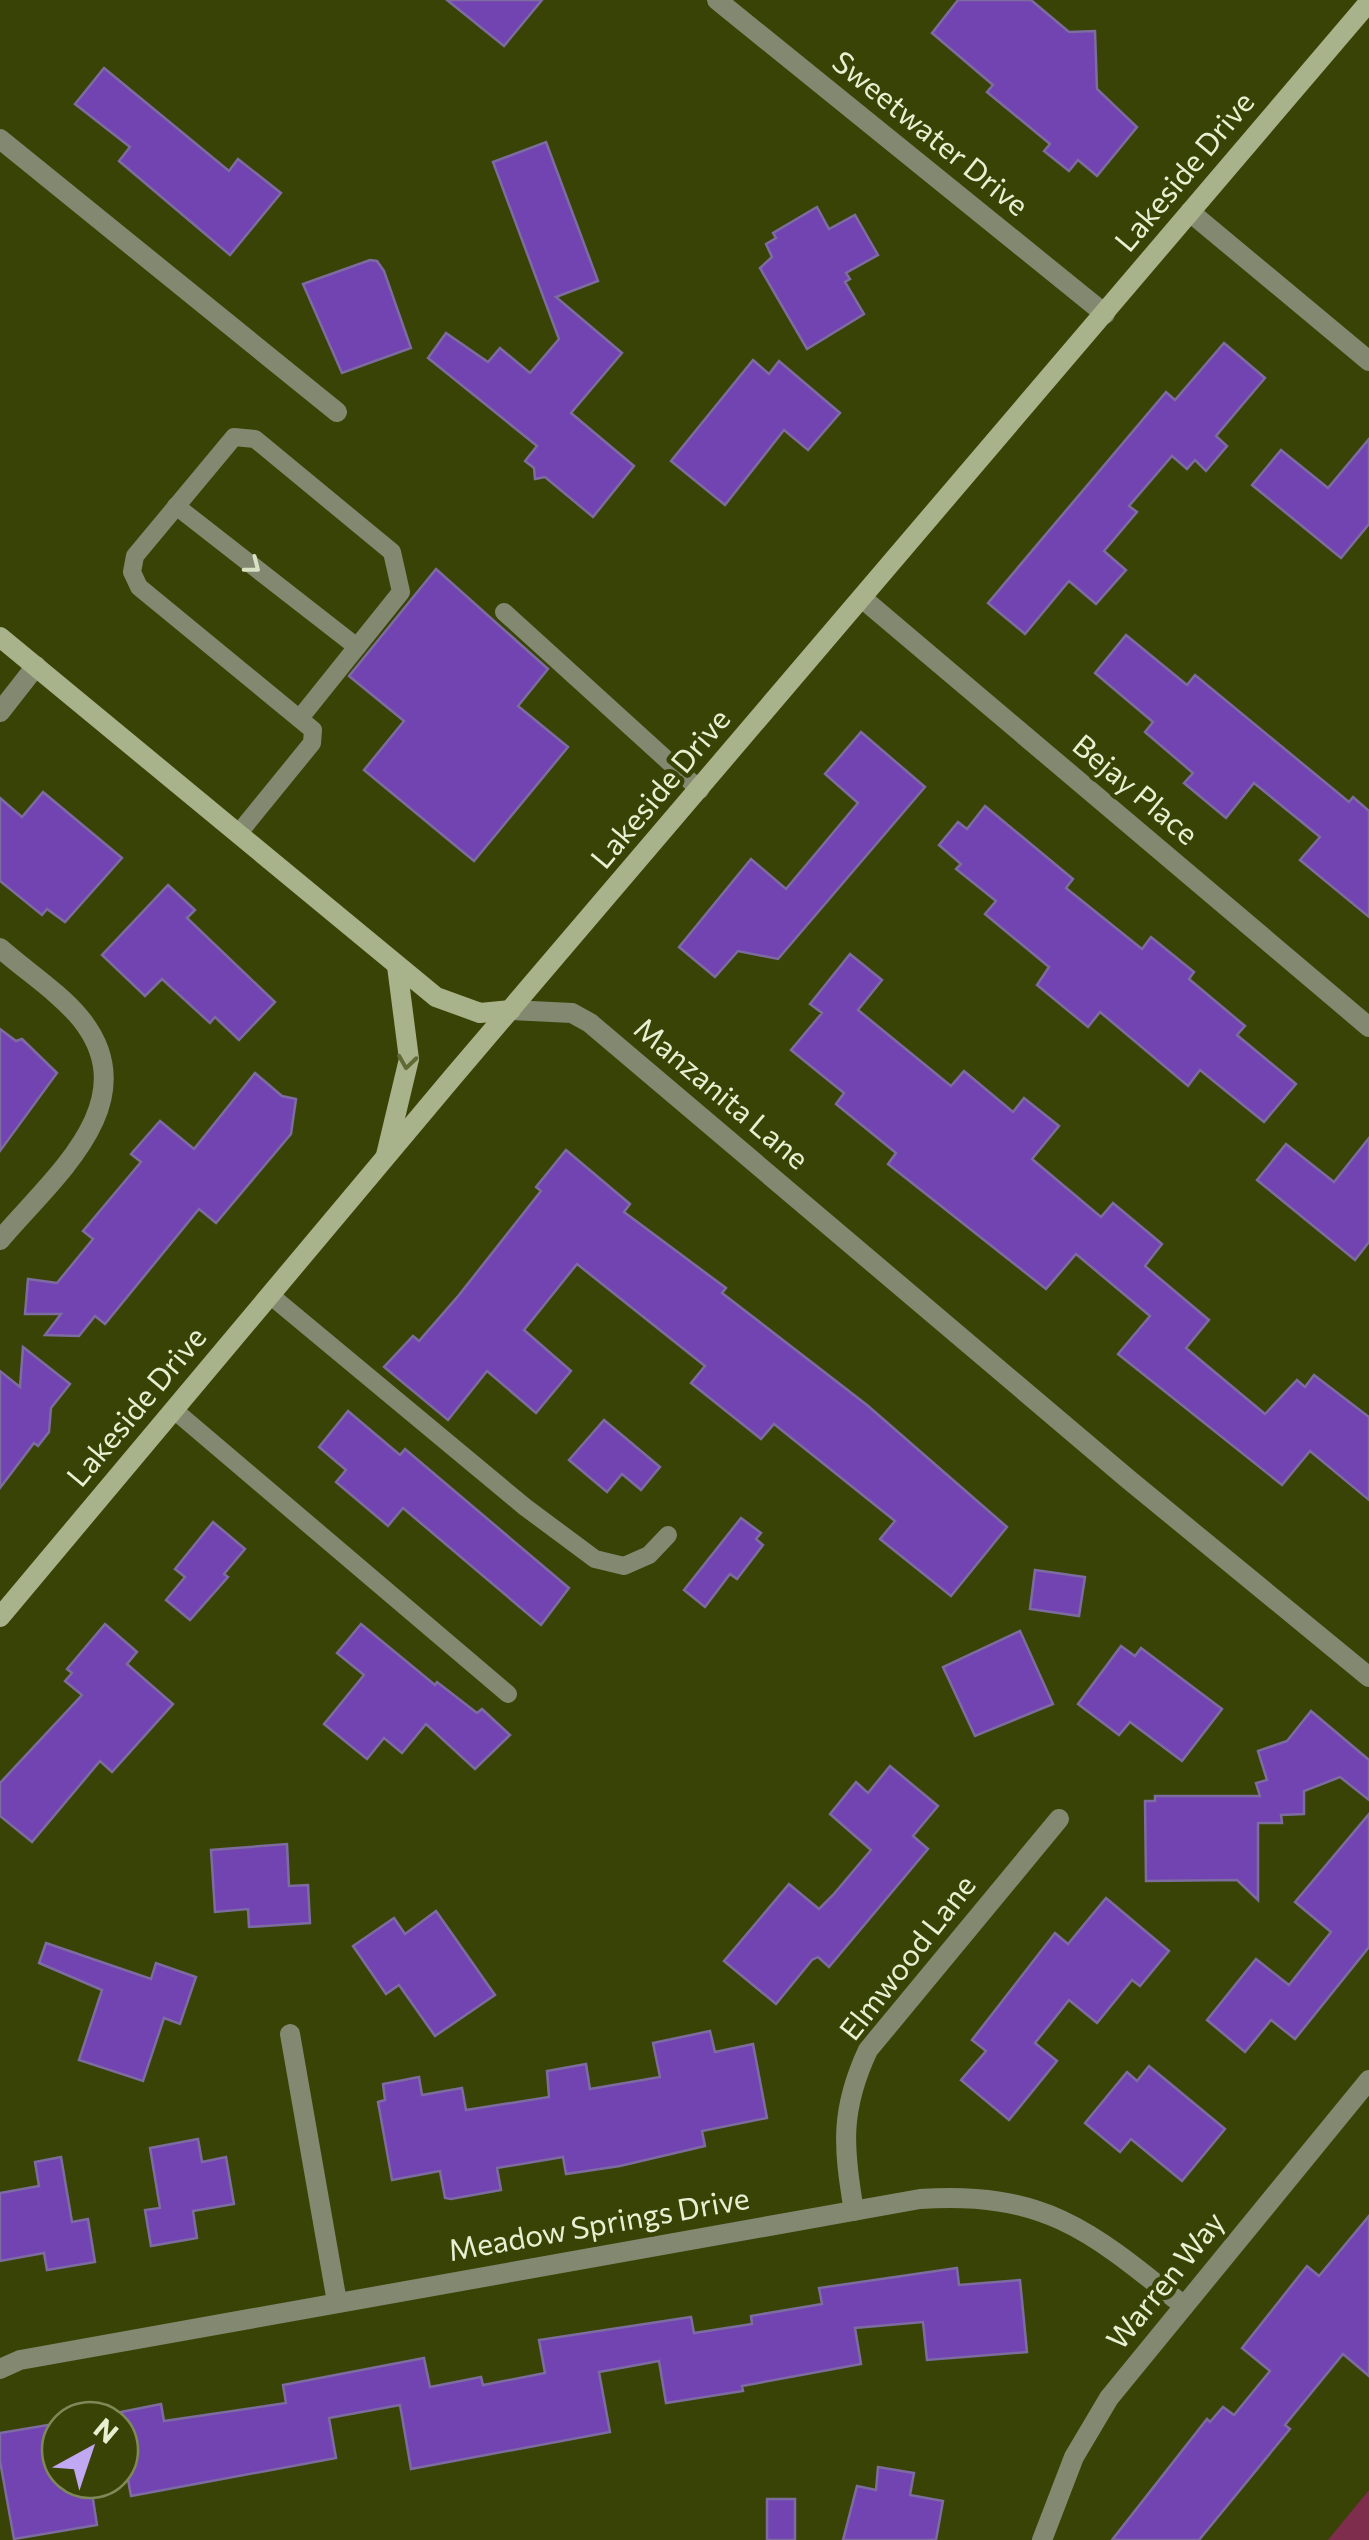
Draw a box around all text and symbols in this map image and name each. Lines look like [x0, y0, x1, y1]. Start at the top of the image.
street label: Sweetwater Drive [826, 42, 1037, 222]
street label: Lakeside Drive [1106, 83, 1261, 258]
one-way arrow [242, 554, 260, 572]
street label: Lakeside Drive [582, 700, 737, 875]
street label: Bejay Place [1066, 725, 1207, 851]
street label: Manzanita Lane [628, 1008, 817, 1176]
one-way arrow [397, 1054, 418, 1070]
street label: Lakeside Drive [58, 1318, 213, 1493]
street label: Elmwood Lane [830, 1866, 982, 2046]
street label: Meadow Springs Drive [445, 2178, 752, 2267]
street label: Warren Way [1097, 2203, 1231, 2356]
north arrow [40, 2400, 140, 2500]
text: N [88, 2410, 126, 2450]

